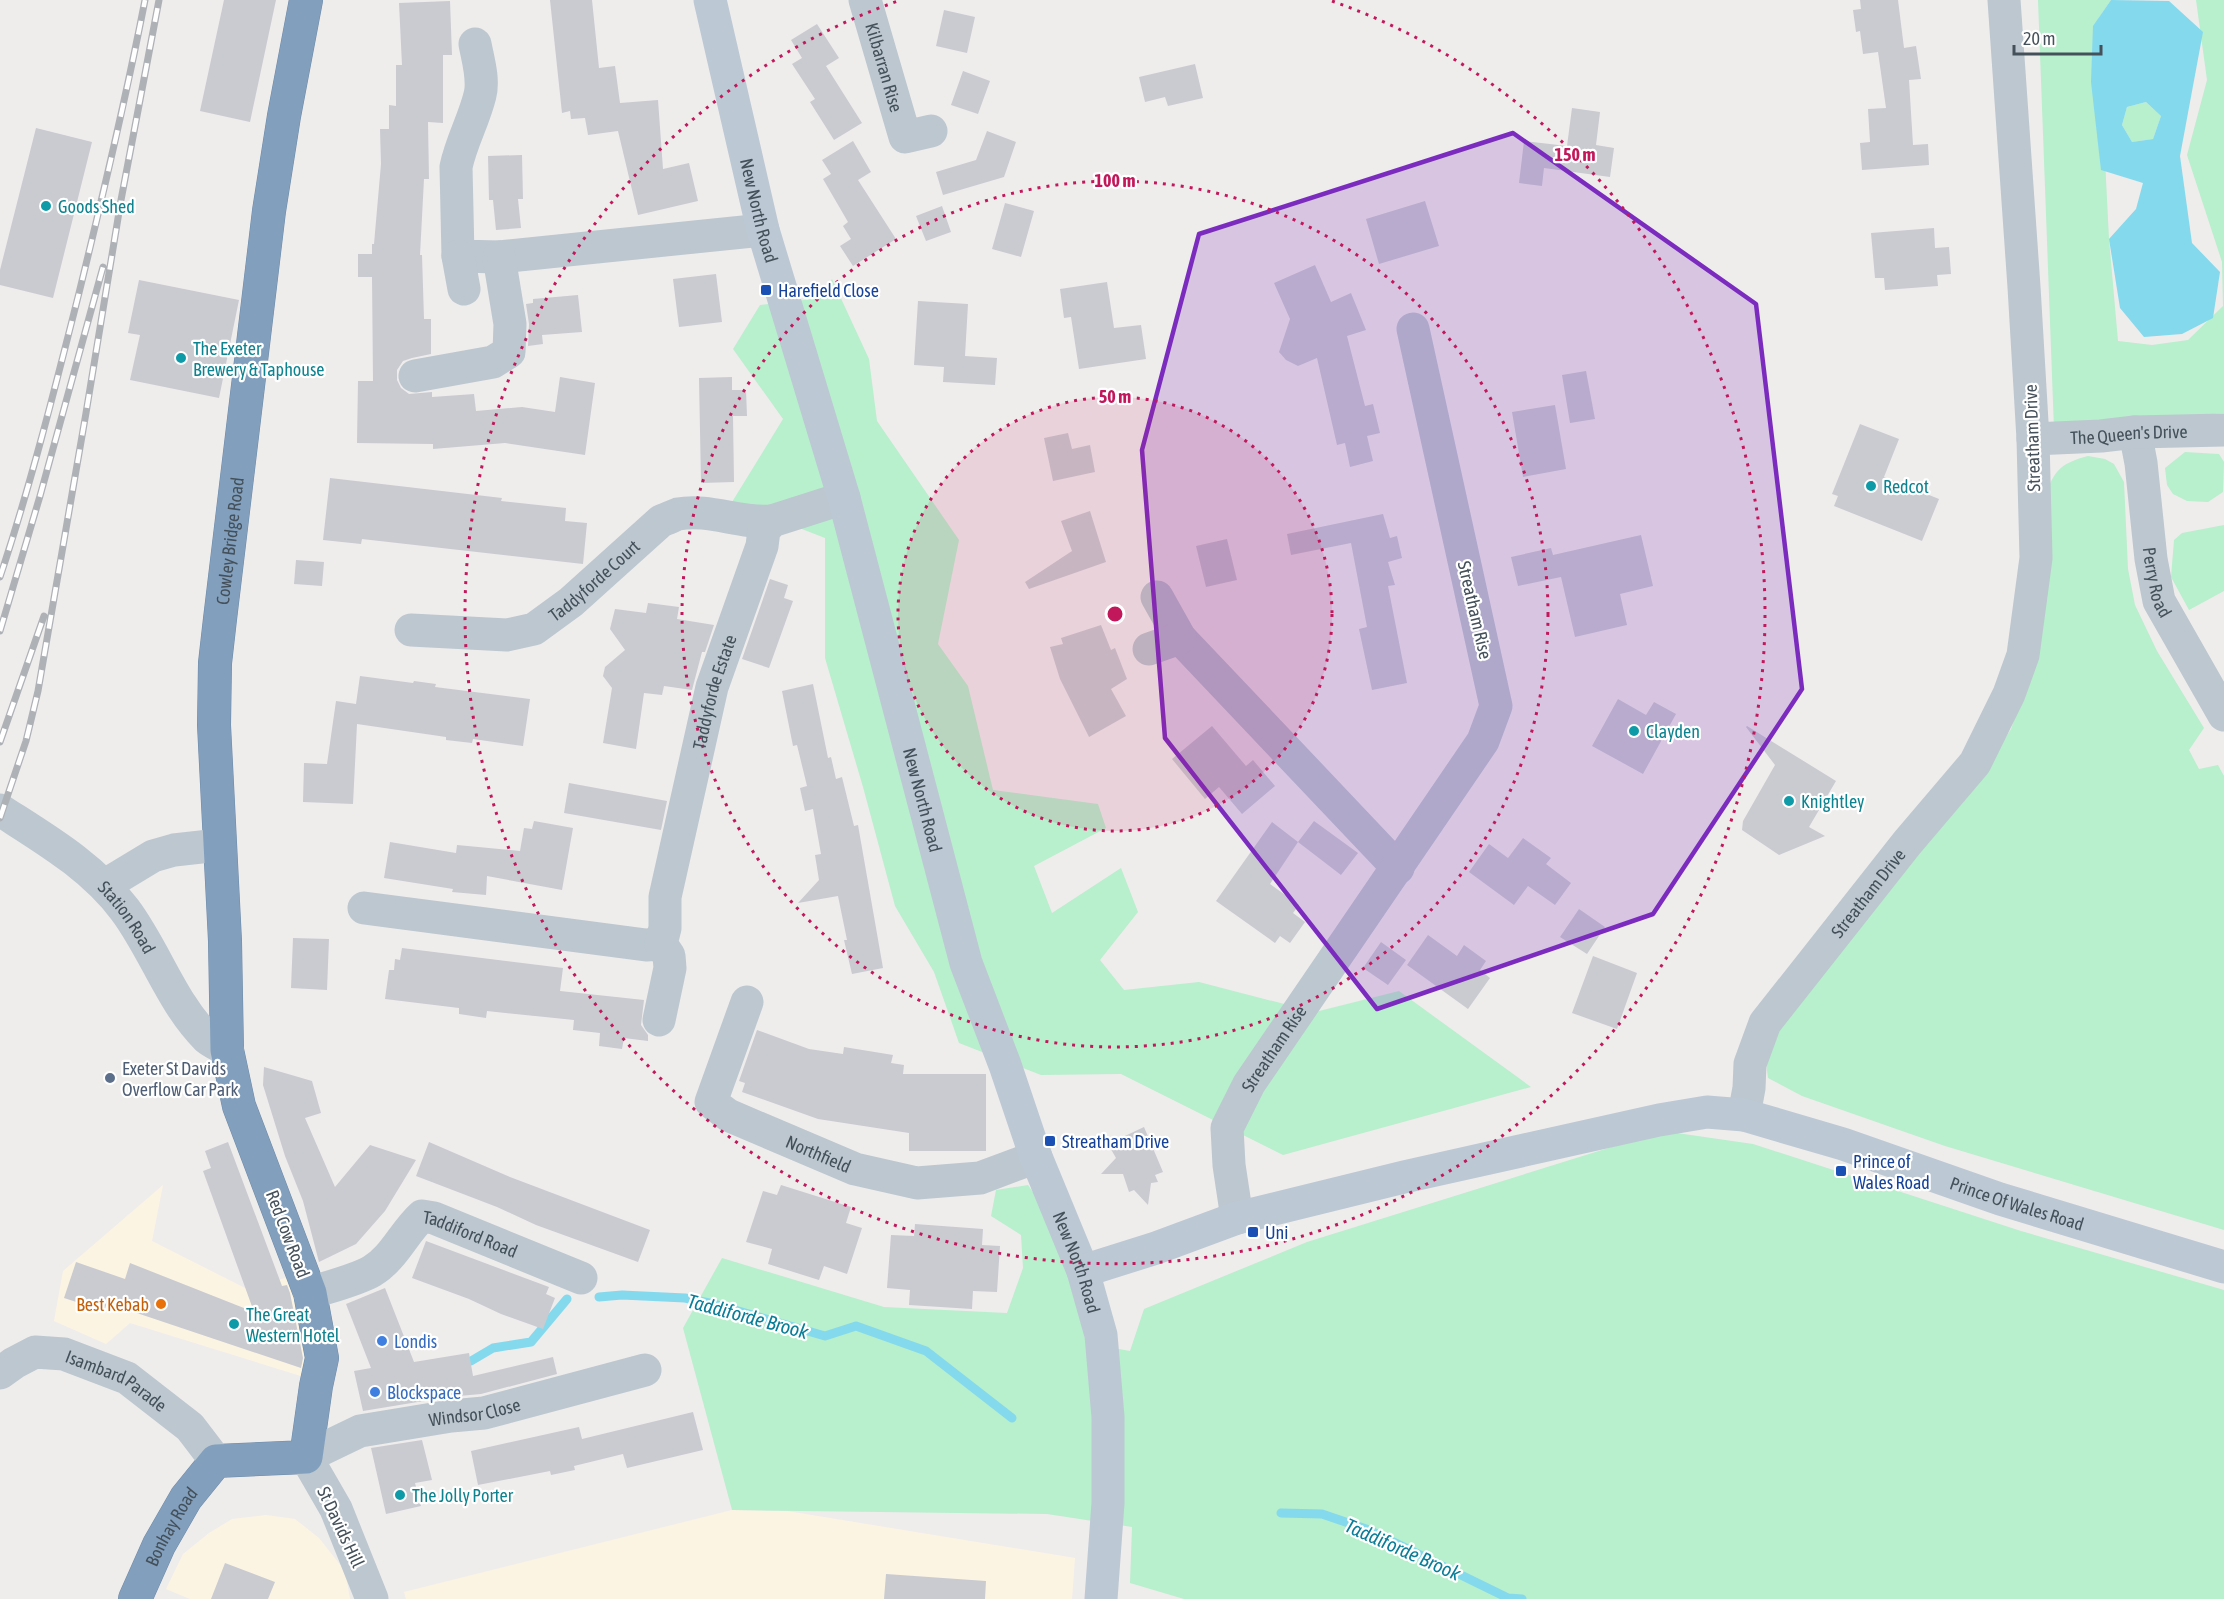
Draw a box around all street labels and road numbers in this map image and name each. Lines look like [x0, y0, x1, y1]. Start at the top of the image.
street label: Kilbarran Rise [862, 20, 908, 114]
street label: New North Road [736, 156, 783, 265]
street label: Streatham Drive [2020, 384, 2044, 492]
street label: The Queen's Drive [2070, 420, 2188, 448]
street label: Cowley Bridge Road [211, 476, 247, 606]
street label: Taddyforde Court [544, 535, 643, 625]
street label: Perry Road [2139, 546, 2177, 621]
street label: Streatham Rise [1454, 559, 1496, 661]
street label: Taddyforde Estate [688, 632, 740, 751]
street label: New North Road [899, 745, 947, 854]
street label: Streatham Drive [1826, 844, 1909, 941]
street label: Station Road [94, 876, 160, 957]
street label: Streatham Rise [1237, 1001, 1310, 1095]
street label: Northfield [783, 1130, 854, 1177]
street label: Prince Of Wales Road [1947, 1172, 2086, 1234]
street label: Red Cow Road [262, 1187, 314, 1281]
street label: Taddiford Road [421, 1206, 521, 1262]
street label: New North Road [1049, 1208, 1105, 1315]
street label: Isambard Parade [63, 1345, 171, 1416]
street label: Windsor Close [427, 1393, 523, 1430]
street label: Bonhay Road [141, 1483, 201, 1569]
street label: St Davids Hill [313, 1483, 369, 1571]

